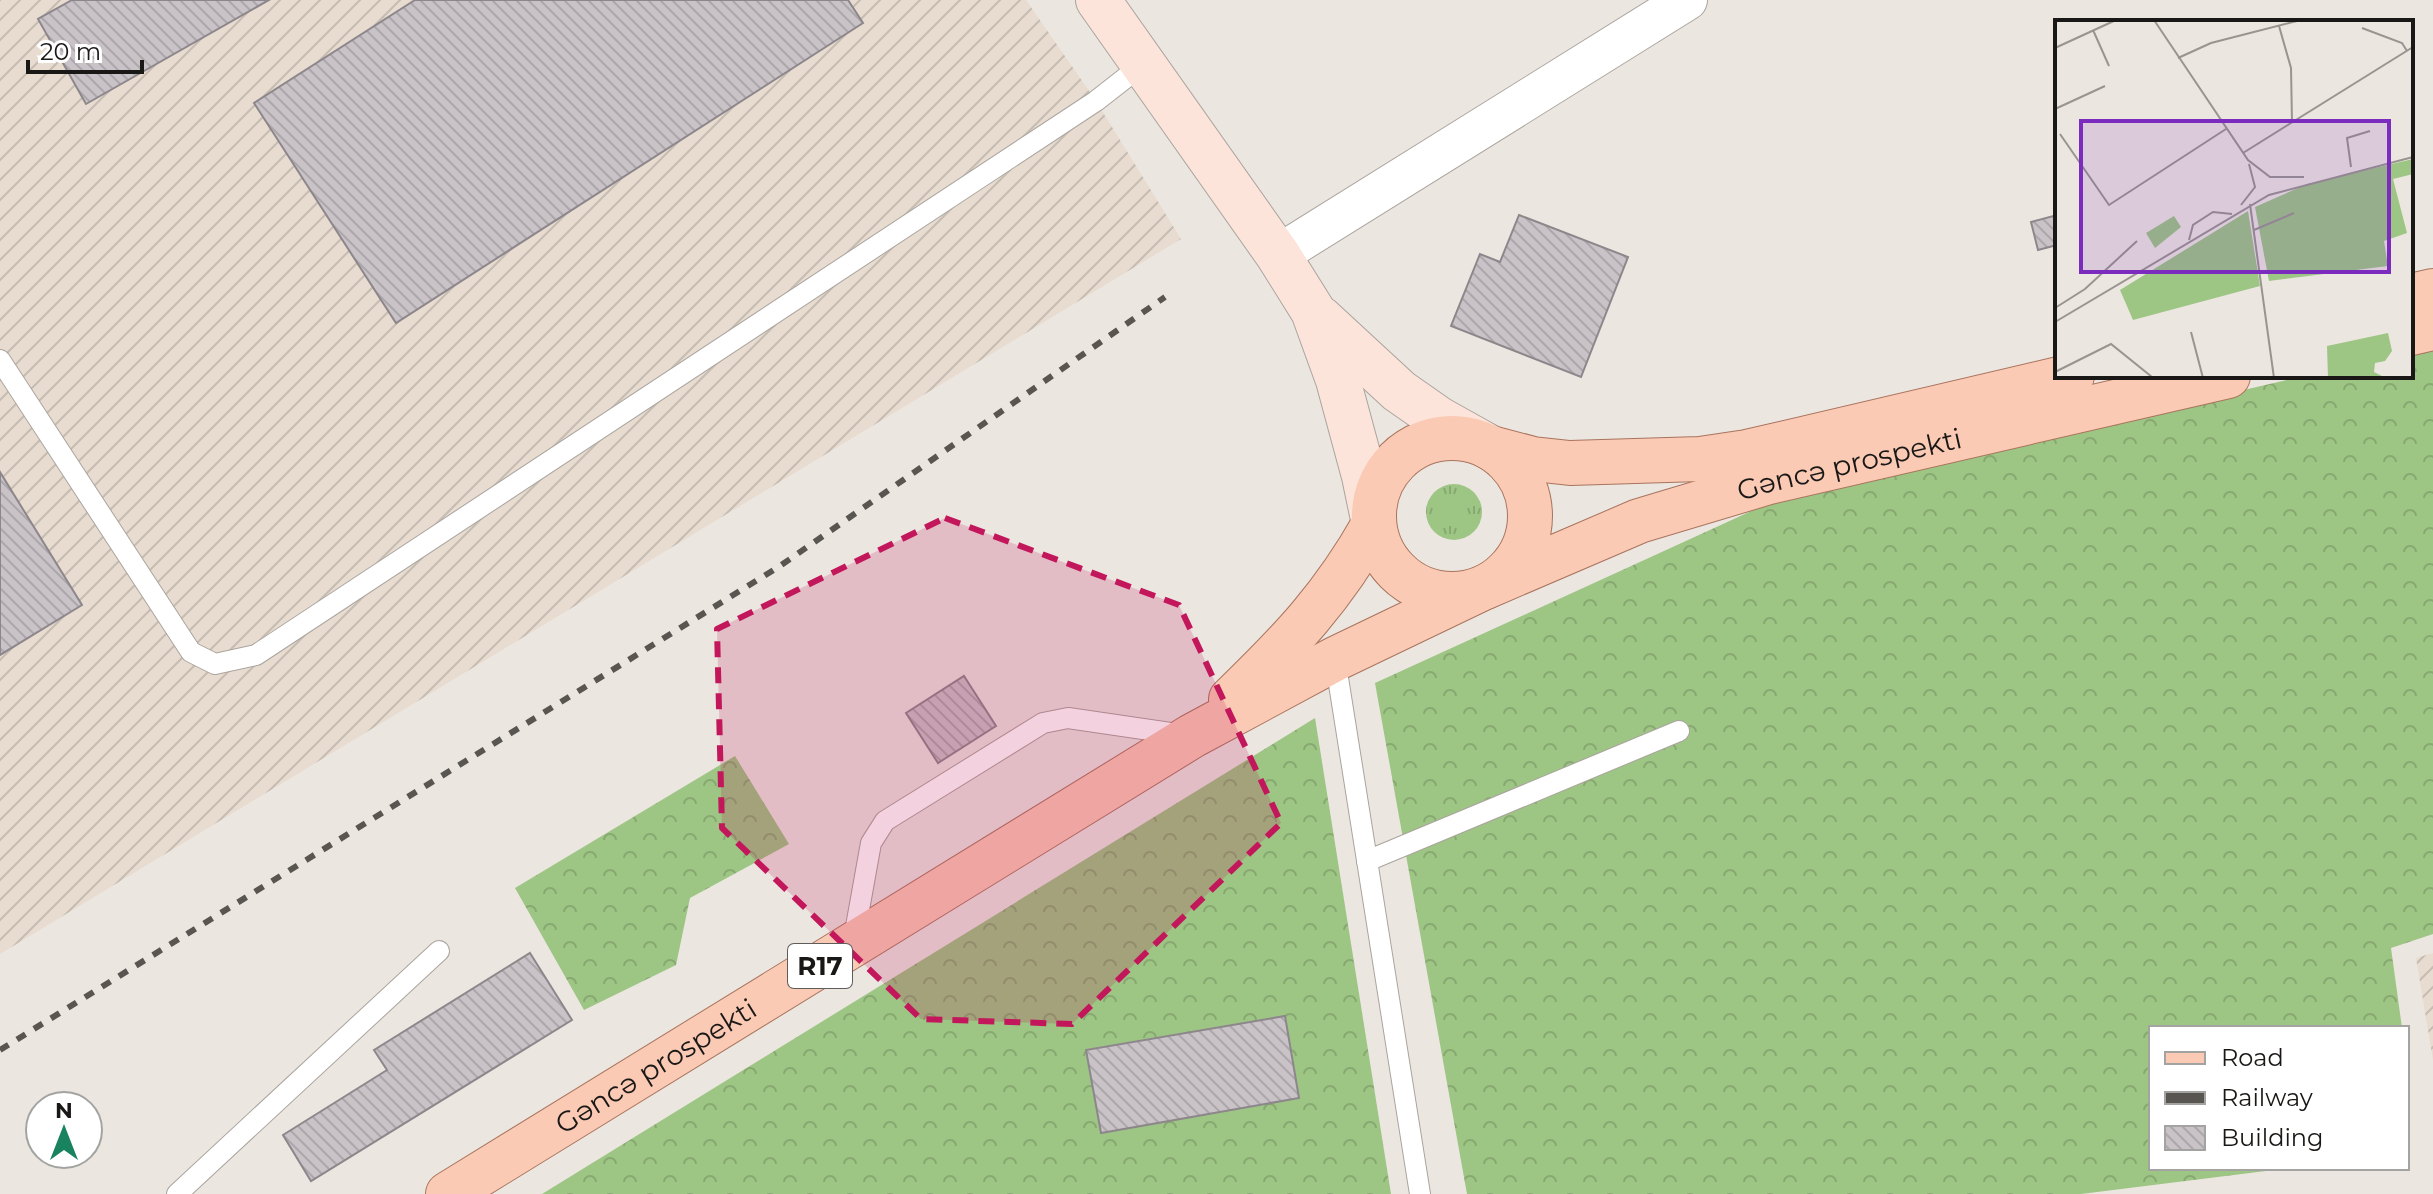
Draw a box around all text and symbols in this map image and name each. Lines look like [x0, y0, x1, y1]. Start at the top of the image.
inset map [2055, 20, 2413, 378]
scale bar [28, 24, 142, 74]
text: 20 m [40, 37, 101, 66]
street label: Gəncə prospekti [1733, 421, 1965, 508]
road number: R17 [788, 944, 852, 988]
street label: Gəncə prospekti [549, 991, 763, 1141]
legend [2149, 1026, 2409, 1170]
text: Road [2221, 1043, 2284, 1072]
text: Railway [2221, 1083, 2313, 1112]
north arrow [24, 1090, 104, 1170]
text: N [55, 1097, 73, 1124]
text: Building [2221, 1123, 2324, 1152]

